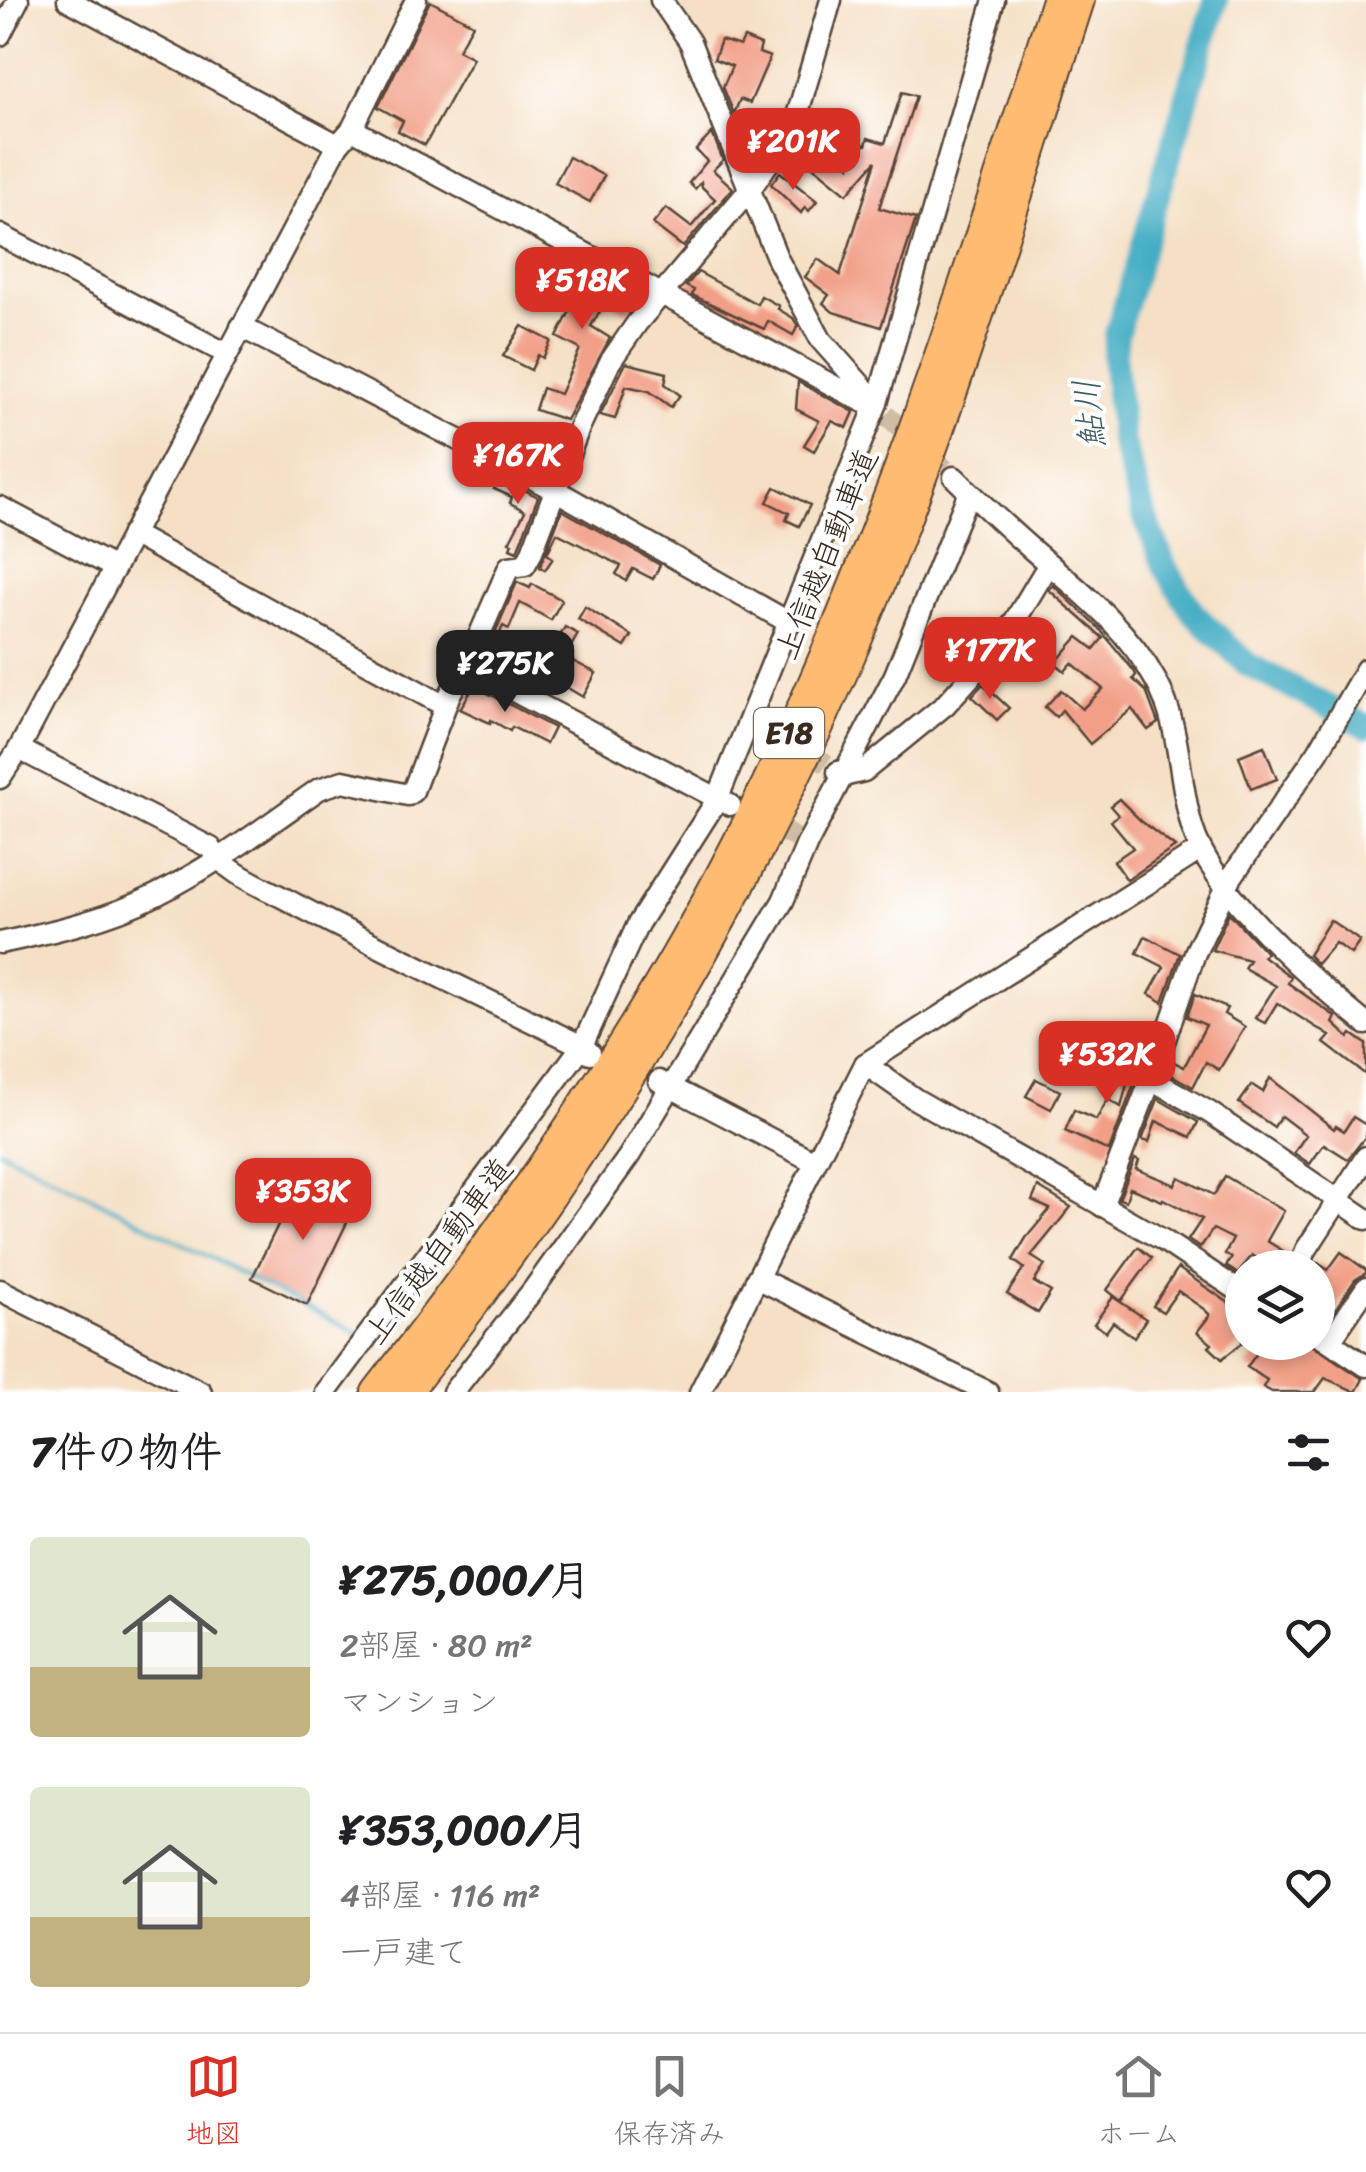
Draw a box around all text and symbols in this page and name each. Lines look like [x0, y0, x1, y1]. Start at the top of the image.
pin: ¥201K [723, 108, 863, 193]
text: ¥201K [748, 112, 838, 169]
pin: ¥518K [512, 247, 652, 332]
text: ¥518K [537, 251, 627, 308]
water label: 鮎川 [1055, 376, 1123, 452]
pin: ¥167K [448, 422, 588, 507]
text: ¥167K [474, 426, 562, 483]
street label: 上信越自動車道 [758, 440, 895, 669]
pin: ¥177K [920, 617, 1060, 702]
text: ¥177K [946, 621, 1034, 678]
pin: ¥275K [435, 630, 575, 715]
text: ¥275K [458, 634, 552, 691]
road number: E18 [754, 708, 824, 758]
pin: ¥532K [1037, 1021, 1177, 1106]
text: ¥532K [1061, 1025, 1153, 1082]
street label: 上信越自動車道 [348, 1145, 529, 1358]
pin: ¥353K [233, 1158, 373, 1243]
text: ¥353K [257, 1162, 349, 1219]
map controls [1225, 1250, 1335, 1360]
button: layers [1225, 1250, 1335, 1360]
text: 7件の物件 [30, 1415, 222, 1489]
icon: filters [1281, 1425, 1336, 1480]
text: ¥275,000/月 [340, 1543, 591, 1617]
icon: home [110, 1577, 230, 1697]
icon: heart [1281, 1610, 1336, 1665]
text: 2部屋 · 80 m² [340, 1617, 533, 1674]
text: マンション [340, 1674, 499, 1731]
text: ¥353,000/月 [340, 1793, 589, 1867]
icon: home [110, 1827, 230, 1947]
icon: heart [1281, 1860, 1336, 1915]
text: 4部屋 · 116 m² [340, 1867, 540, 1924]
text: 一戸建て [340, 1924, 468, 1981]
tab: 地図 [186, 2049, 242, 2158]
tab: 保存済み [614, 2049, 726, 2158]
tab: ホーム [1097, 2049, 1180, 2158]

